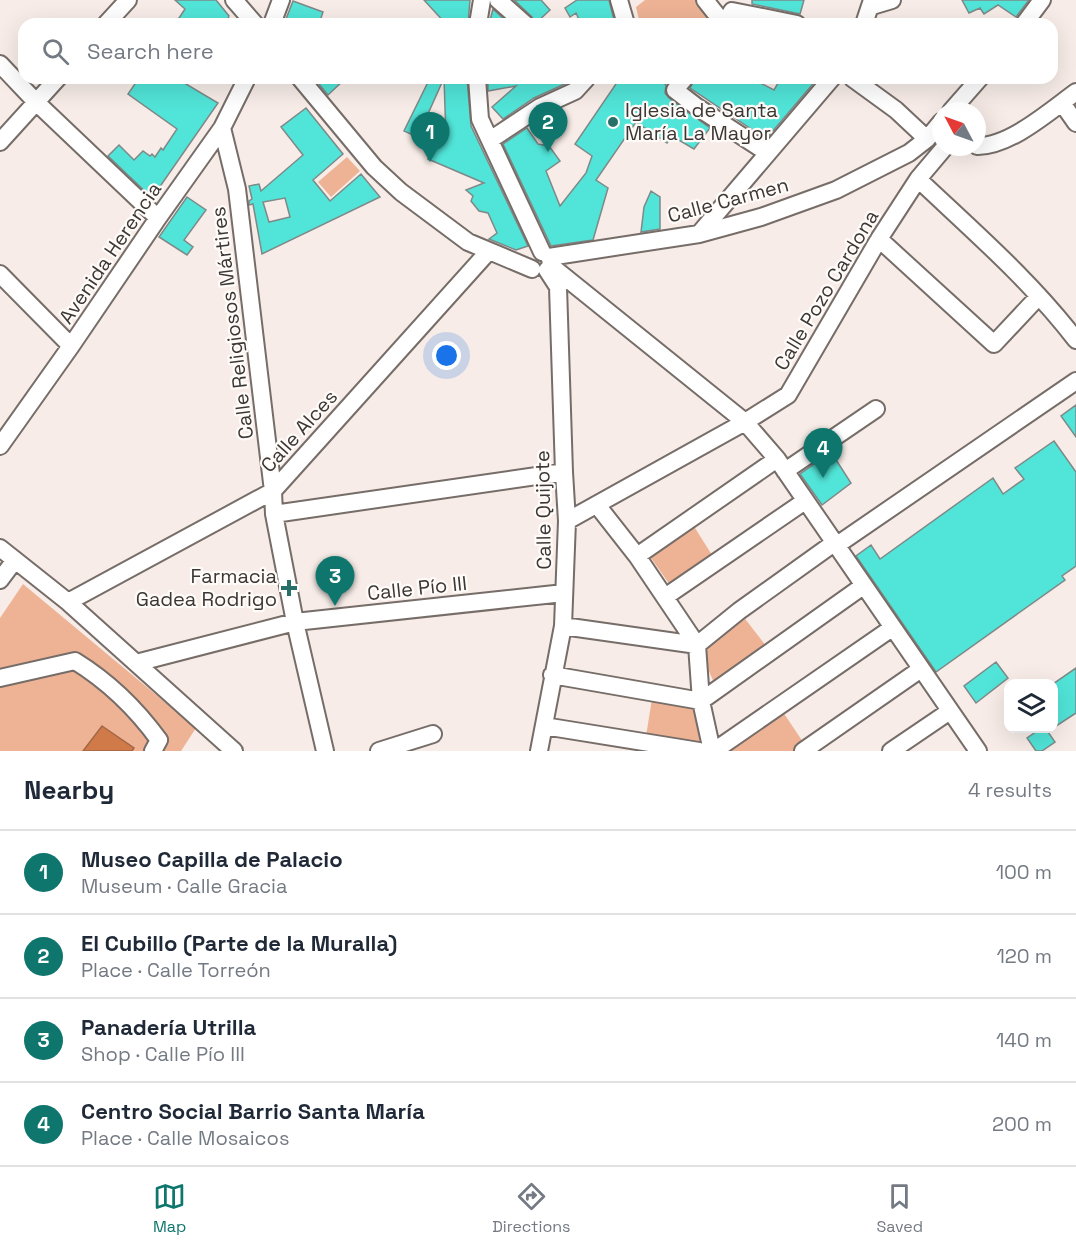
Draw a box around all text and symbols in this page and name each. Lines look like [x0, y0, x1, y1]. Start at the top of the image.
search box [18, 18, 1058, 84]
icon: search [39, 35, 72, 68]
text: Search here [87, 37, 214, 65]
place label: Iglesia de Santa María La Mayor [625, 97, 778, 146]
pin: 2 [528, 102, 568, 152]
north arrow [932, 102, 986, 156]
pin: 1 [410, 112, 450, 162]
marker: Iglesia de Santa María La Mayor [606, 115, 620, 129]
street label: Calle Carmen [665, 171, 791, 229]
street label: Avenida Herencia [53, 177, 167, 329]
street label: Calle Religiosos Mártires [205, 205, 259, 441]
street label: Calle Pozo Cardona [768, 205, 884, 375]
your location [432, 341, 461, 370]
street label: Calle Alces [255, 384, 343, 478]
pin: 4 [804, 428, 842, 478]
street label: Calle Quijote [529, 450, 557, 570]
pin: 3 [316, 556, 354, 606]
place label: Farmacia Gadea Rodrigo [136, 563, 277, 612]
street label: Calle Pío III [366, 570, 468, 606]
marker: Farmacia Gadea Rodrigo [282, 581, 296, 595]
map controls [1004, 679, 1058, 733]
button: layers [1004, 679, 1058, 733]
text: Nearby [24, 773, 114, 807]
text: 4 results [968, 777, 1052, 803]
text: Museo Capilla de Palacio [81, 845, 343, 873]
text: 1 [39, 859, 48, 885]
text: 100 m [996, 859, 1052, 885]
text: Museum · Calle Gracia [81, 873, 288, 899]
text: El Cubillo (Parte de la Muralla) [81, 929, 397, 957]
text: 2 [38, 943, 49, 969]
text: 120 m [996, 943, 1052, 969]
text: Place · Calle Torreón [81, 957, 271, 983]
text: Panadería Utrilla [81, 1013, 256, 1041]
text: 3 [37, 1027, 50, 1053]
text: 140 m [996, 1027, 1052, 1053]
text: Shop · Calle Pío III [81, 1041, 245, 1067]
text: Centro Social Barrio Santa María [81, 1097, 425, 1125]
text: 4 [37, 1111, 50, 1137]
text: 200 m [992, 1111, 1052, 1137]
text: Place · Calle Mosaicos [81, 1125, 289, 1151]
tab: Map [153, 1180, 186, 1237]
tab: Directions [492, 1180, 571, 1237]
tab: Saved [876, 1180, 923, 1237]

